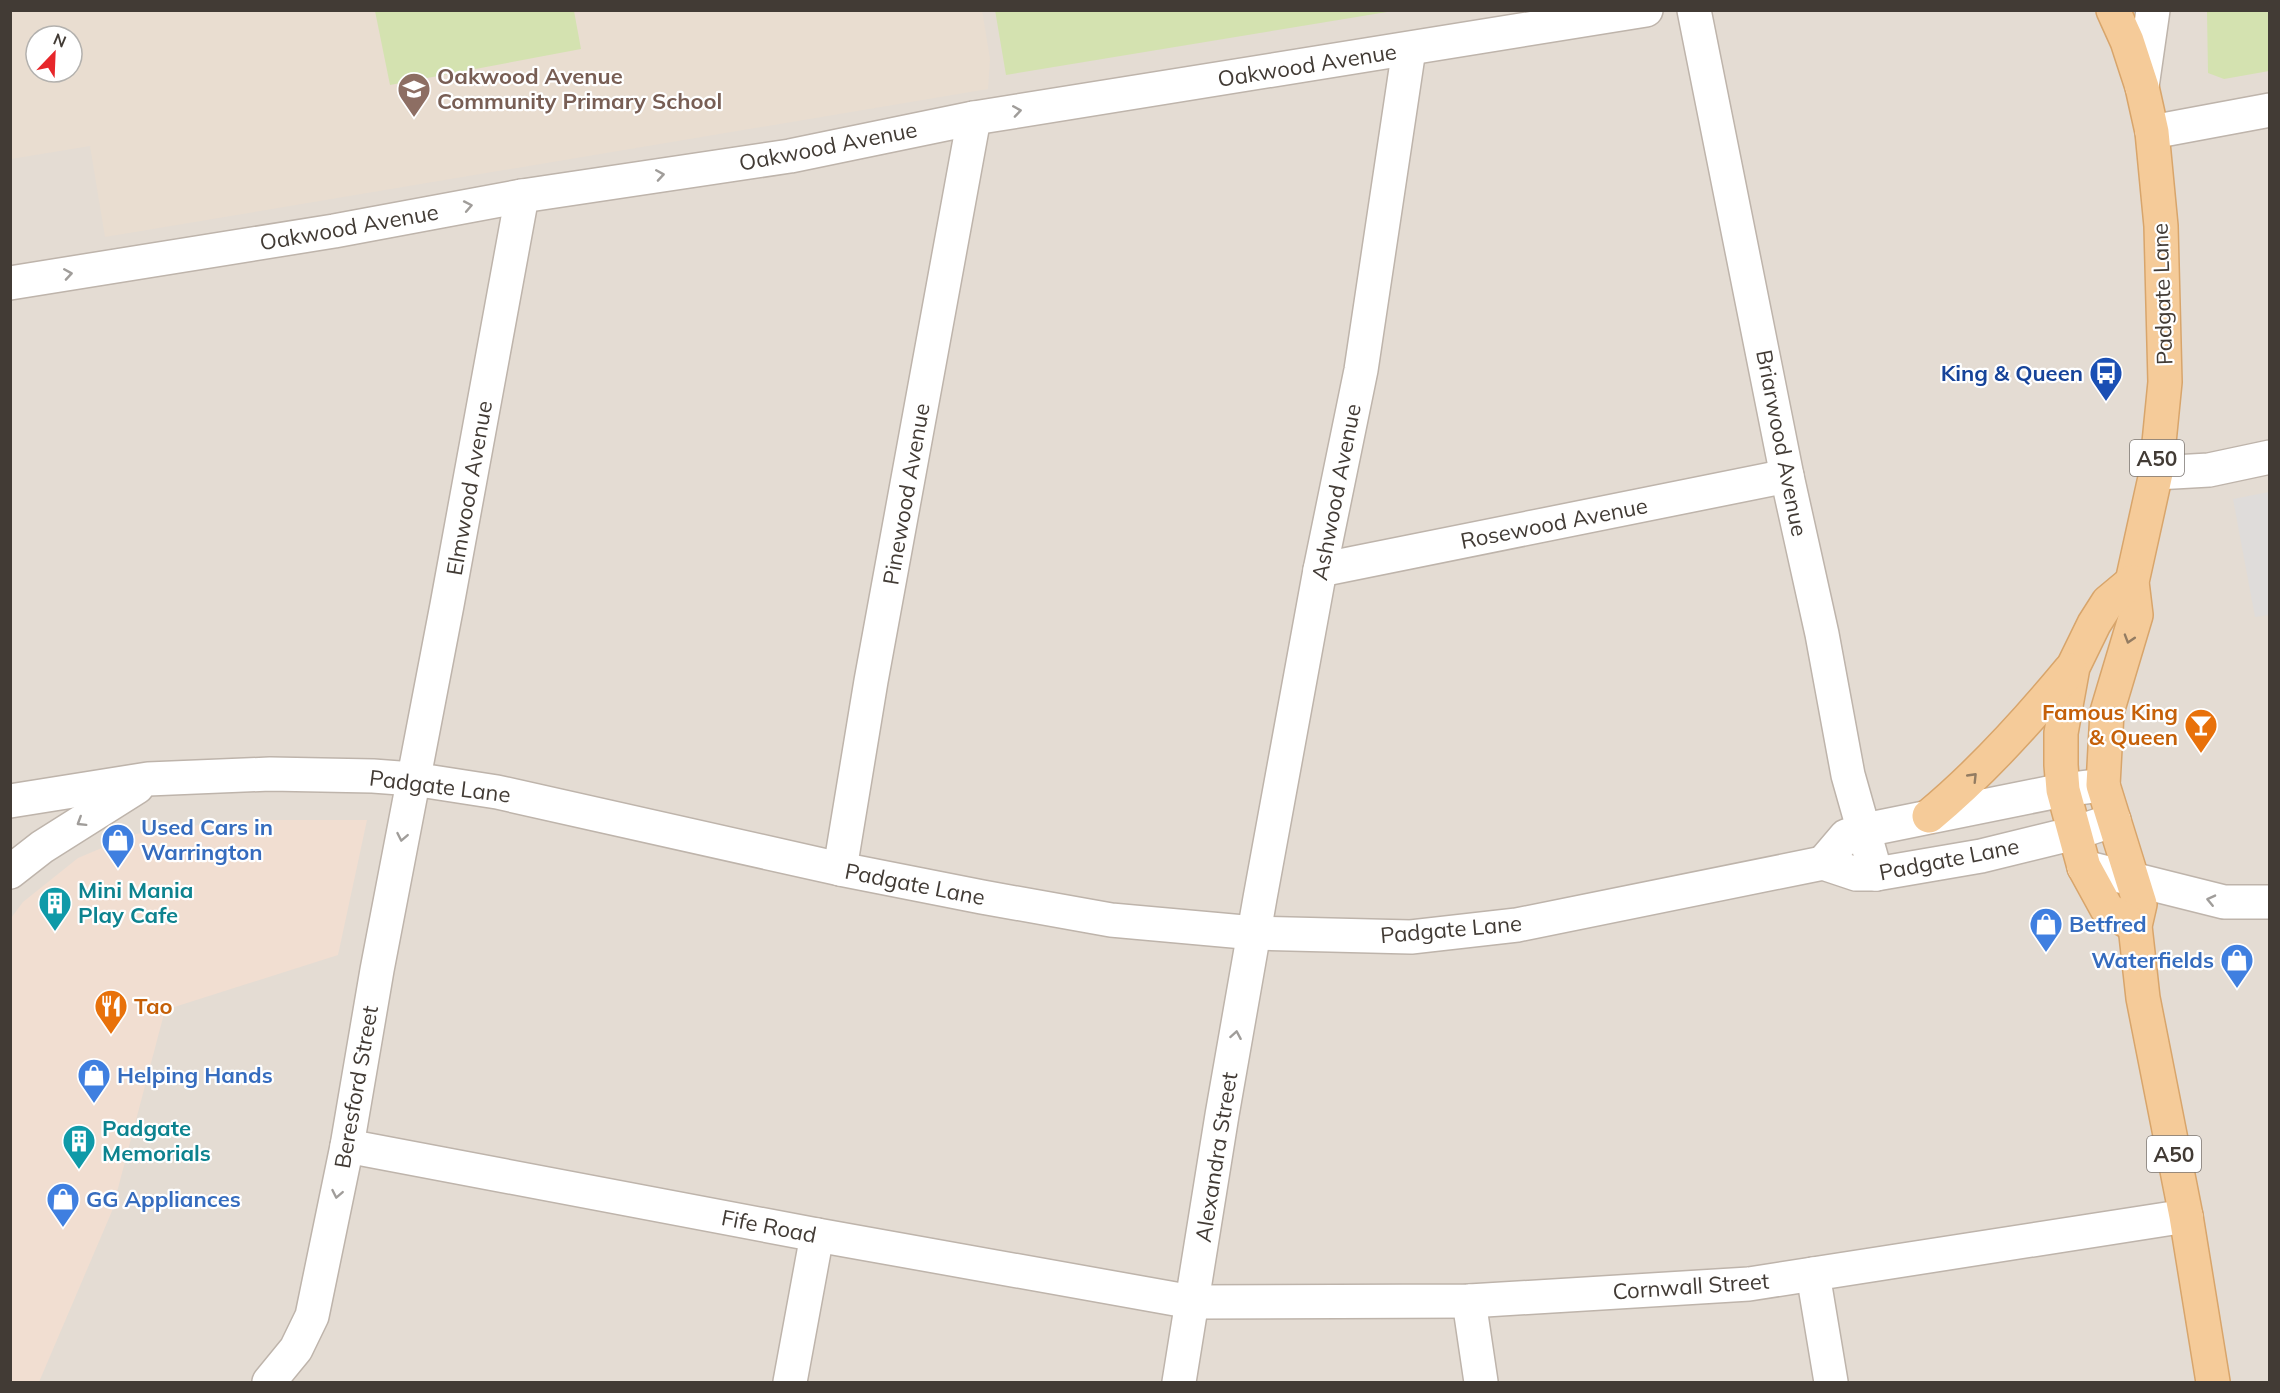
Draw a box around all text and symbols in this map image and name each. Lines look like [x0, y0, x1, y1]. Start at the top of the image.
north arrow [24, 24, 84, 84]
text: N [50, 29, 69, 52]
street label: Oakwood Avenue [1216, 37, 1398, 93]
place label: Oakwood Avenue Community Primary School [437, 62, 722, 115]
school or university icon: Oakwood Avenue Community Primary School [396, 71, 432, 118]
one-way arrow [1013, 106, 1022, 118]
street label: Oakwood Avenue [737, 115, 919, 177]
one-way arrow [655, 170, 665, 182]
street label: Oakwood Avenue [258, 198, 440, 256]
one-way arrow [462, 200, 472, 213]
street label: Padgate Lane [2146, 223, 2178, 365]
one-way arrow [64, 268, 73, 280]
street label: Briarwood Avenue [1750, 347, 1814, 539]
bus stop icon: King & Queen [2088, 355, 2124, 402]
place label: King & Queen [1941, 359, 2083, 387]
street label: Elmwood Avenue [440, 398, 498, 578]
street label: Pinewood Avenue [876, 401, 936, 587]
street label: Ashwood Avenue [1305, 401, 1367, 583]
road number: A50 [2130, 440, 2184, 476]
street label: Rosewood Avenue [1458, 491, 1650, 555]
one-way arrow [2123, 633, 2136, 644]
place label: Famous King & Queen [2042, 698, 2178, 751]
bar icon: Famous King & Queen [2183, 707, 2219, 754]
street label: Padgate Lane [368, 763, 512, 809]
one-way arrow [1965, 773, 1976, 784]
place label: Used Cars in Warrington [141, 813, 273, 866]
one-way arrow [77, 815, 88, 826]
shop icon: Used Cars in Warrington [100, 822, 136, 869]
one-way arrow [396, 831, 409, 841]
street label: Padgate Lane [1877, 832, 2021, 886]
street label: Padgate Lane [843, 857, 987, 911]
place label: Mini Mania Play Cafe [78, 876, 193, 929]
building icon: Mini Mania Play Cafe [37, 885, 73, 932]
one-way arrow [2207, 894, 2217, 907]
shop icon: Betfred [2028, 906, 2064, 953]
street label: Padgate Lane [1379, 909, 1523, 949]
place label: Betfred [2069, 910, 2147, 938]
shop icon: Waterfields [2219, 942, 2255, 989]
place label: Waterfields [2091, 946, 2214, 974]
restaurant icon: Tao [93, 988, 129, 1035]
place label: Tao [134, 992, 173, 1020]
street label: Beresford Street [328, 1003, 384, 1171]
one-way arrow [1230, 1030, 1242, 1039]
shop icon: Helping Hands [76, 1057, 112, 1104]
place label: Helping Hands [117, 1061, 273, 1089]
street label: Alexandra Street [1189, 1070, 1243, 1244]
place label: Padgate Memorials [102, 1114, 211, 1167]
building icon: Padgate Memorials [61, 1123, 97, 1170]
road number: A50 [2147, 1136, 2201, 1172]
shop icon: GG Appliances [45, 1181, 81, 1228]
place label: GG Appliances [86, 1185, 241, 1213]
one-way arrow [331, 1188, 344, 1198]
street label: Fife Road [719, 1203, 819, 1249]
street label: Cornwall Street [1612, 1267, 1770, 1305]

